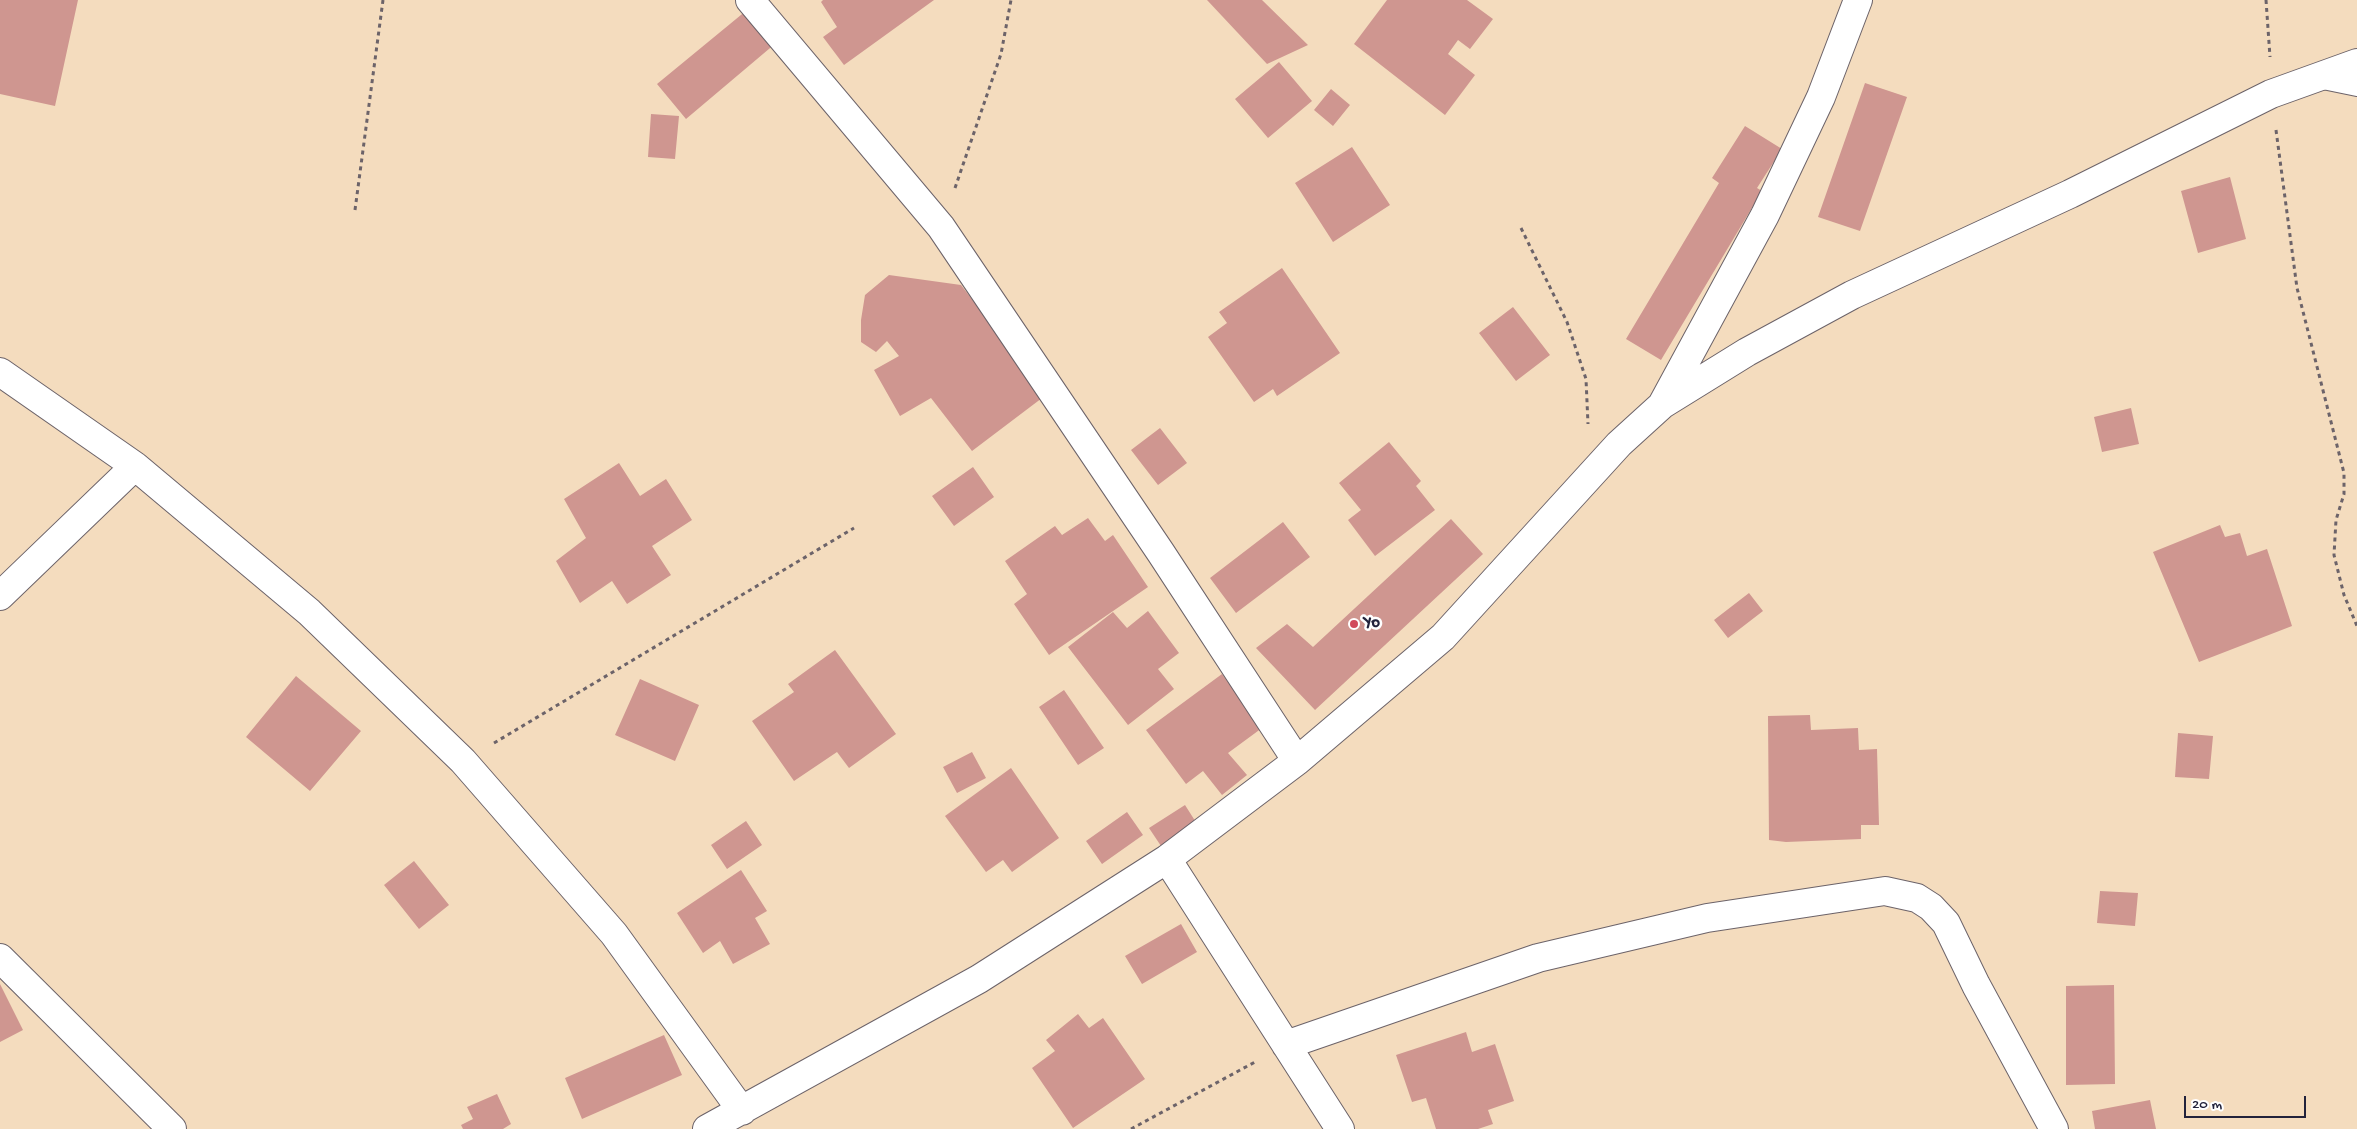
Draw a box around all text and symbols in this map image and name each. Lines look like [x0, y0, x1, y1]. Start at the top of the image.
place label: Yo [1364, 614, 1380, 634]
marker: Yo [1348, 618, 1360, 630]
scale bar [2187, 1086, 2310, 1118]
text: 20 m [2192, 1096, 2222, 1114]

